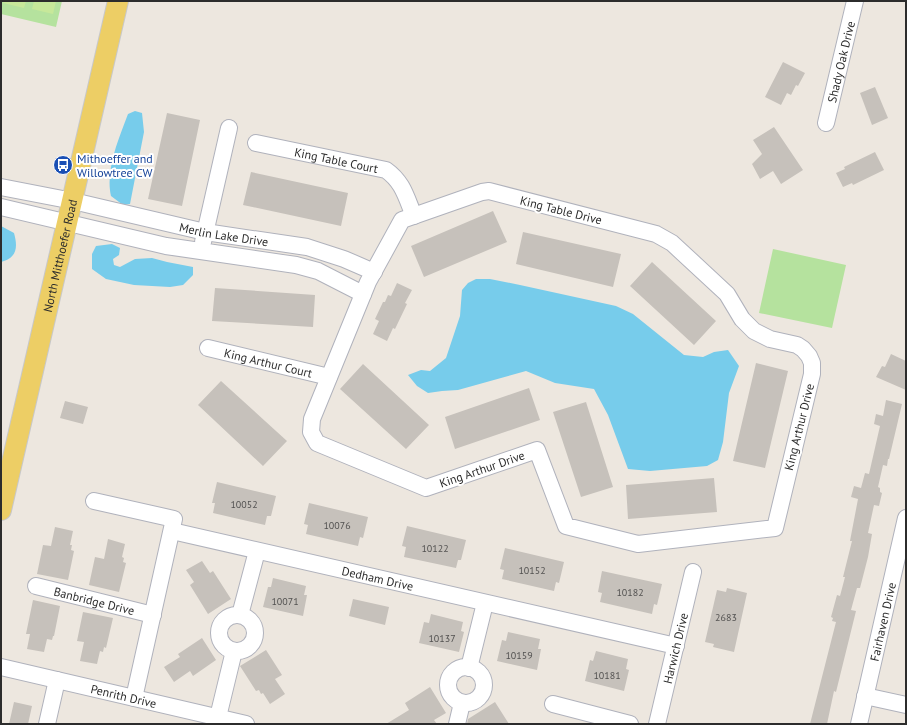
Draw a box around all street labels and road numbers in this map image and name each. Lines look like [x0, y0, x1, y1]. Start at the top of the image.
street label: Shady Oak Drive [824, 19, 858, 104]
street label: King Table Court [293, 144, 379, 176]
street label: King Table Drive [518, 193, 604, 227]
street label: North Mitthoefer Road [39, 198, 80, 314]
street label: Merlin Lake Drive [178, 219, 269, 249]
street label: King Arthur Court [223, 345, 314, 380]
street label: King Arthur Drive [781, 382, 817, 472]
street label: King Arthur Drive [437, 447, 527, 491]
street label: Dedham Drive [341, 563, 415, 593]
street label: Fairhaven Drive [866, 581, 899, 663]
street label: Banbridge Drive [52, 583, 136, 618]
street label: Harwich Drive [659, 611, 691, 685]
street label: Penrith Drive [89, 681, 158, 710]

